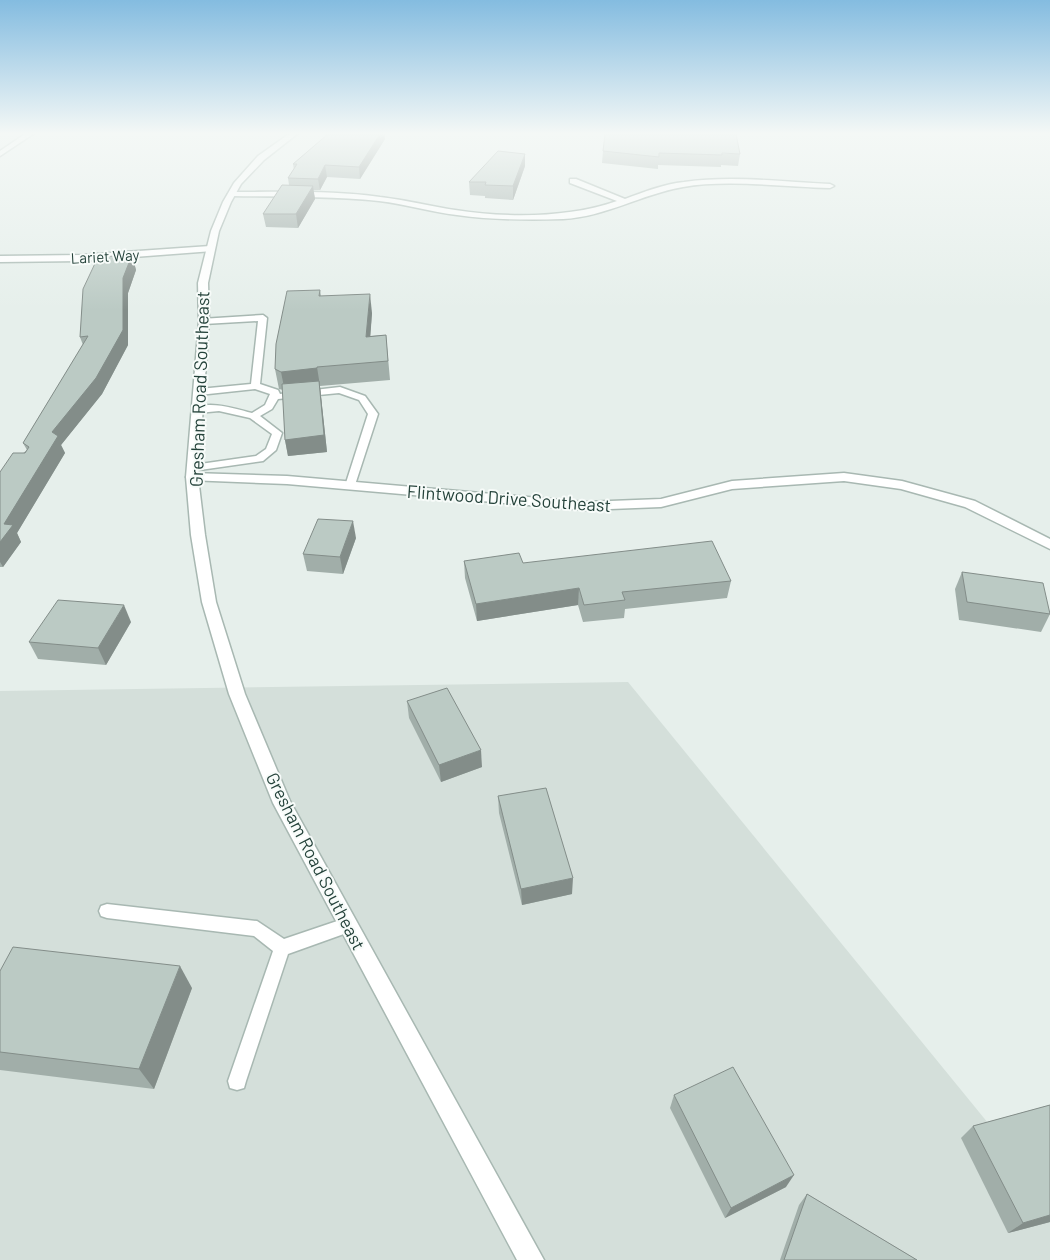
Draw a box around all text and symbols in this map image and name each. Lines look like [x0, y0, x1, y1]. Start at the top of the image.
street label: Lariet Way [70, 245, 140, 267]
street label: Gresham Road Southeast [185, 290, 213, 488]
street label: Flintwood Drive Southeast [406, 480, 612, 516]
street label: Gresham Road Southeast [262, 769, 370, 953]

